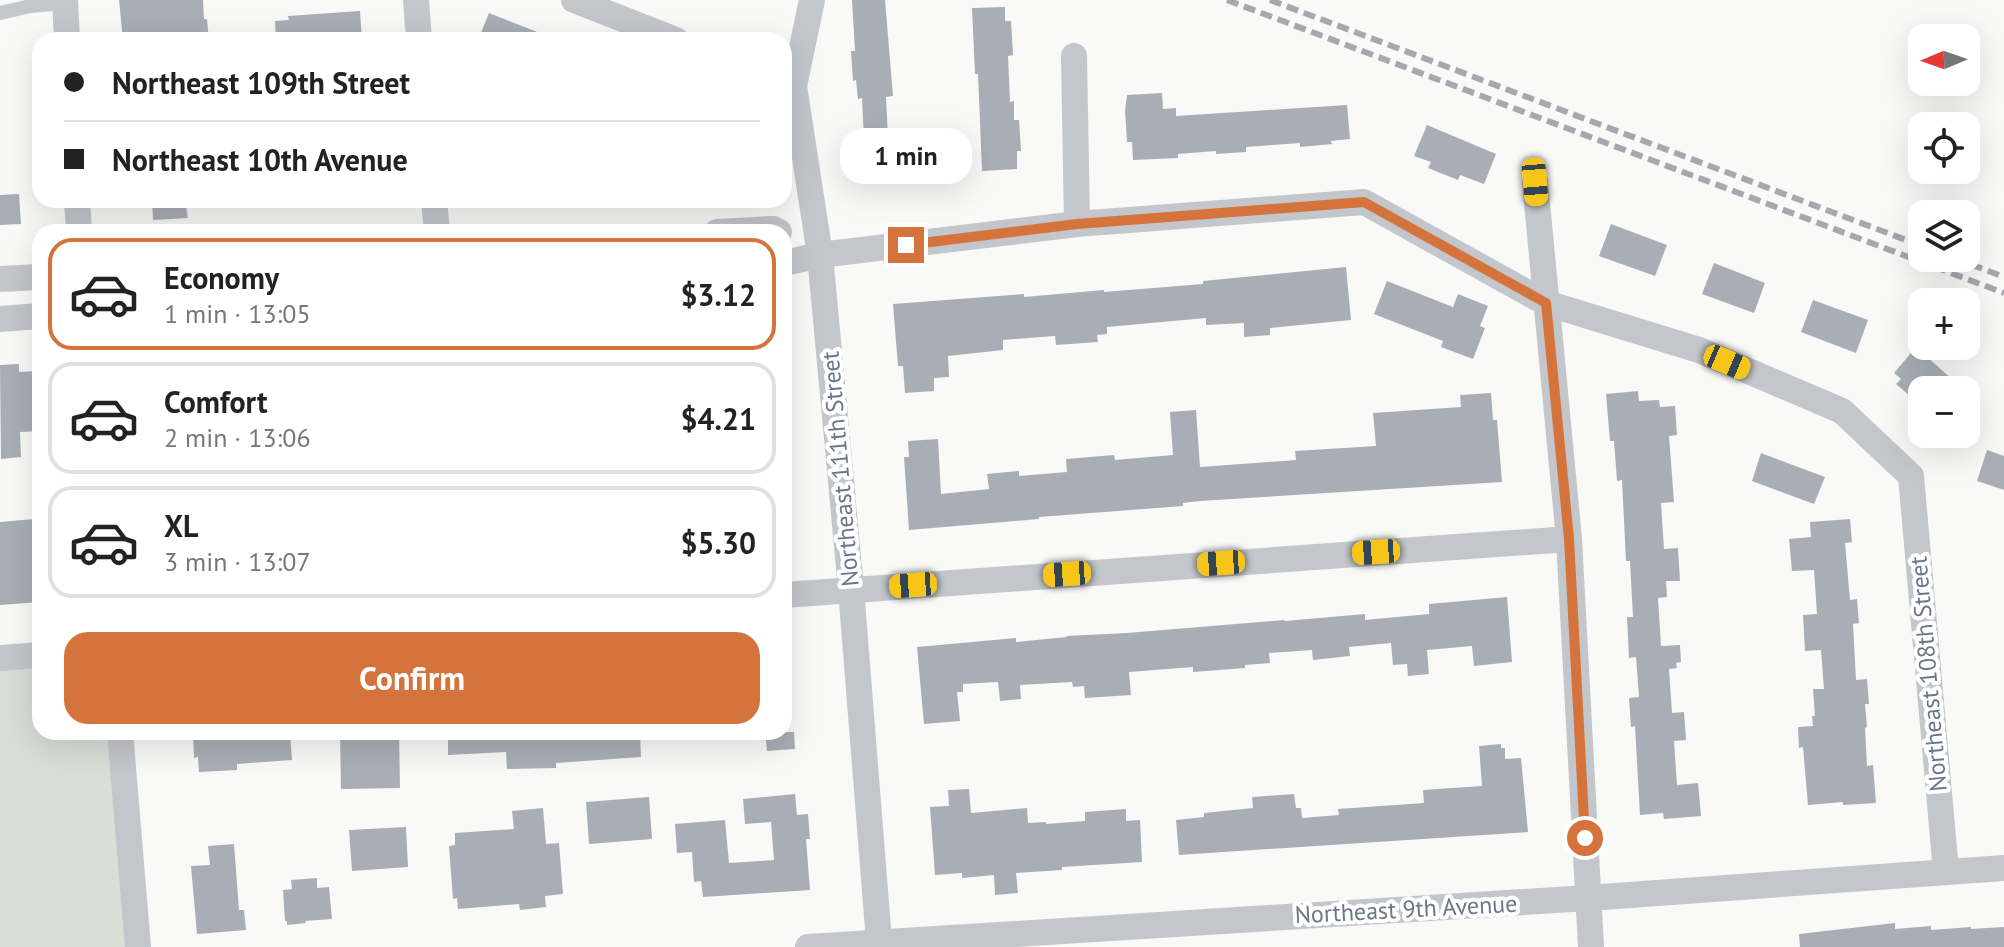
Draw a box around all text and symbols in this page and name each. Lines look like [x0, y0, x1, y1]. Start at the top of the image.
north arrow [1908, 24, 1980, 96]
map controls [1908, 24, 1980, 448]
text: Northeast 109th Street [112, 63, 410, 102]
button: locate [1908, 112, 1980, 184]
callout: 1 min [840, 129, 972, 185]
text: 1 min [874, 139, 938, 172]
text: Northeast 10th Avenue [112, 140, 408, 179]
car [1521, 157, 1549, 207]
button: layers [1908, 200, 1980, 272]
route end [888, 227, 924, 263]
icon: car [68, 258, 140, 330]
text: Economy [164, 258, 279, 297]
text: $3.12 [681, 275, 756, 314]
button: + [1908, 288, 1980, 360]
text: 1 min · 13:05 [164, 297, 311, 330]
car [1700, 342, 1754, 382]
street label: Northeast 111th Street [814, 350, 866, 588]
button: − [1908, 376, 1980, 448]
icon: car [68, 382, 140, 454]
text: Comfort [164, 382, 267, 421]
text: $4.21 [681, 399, 756, 438]
text: 2 min · 13:06 [164, 421, 311, 454]
icon: car [68, 506, 140, 578]
text: XL [164, 506, 198, 545]
text: $5.30 [681, 523, 756, 562]
car [1351, 538, 1401, 566]
text: 3 min · 13:07 [164, 545, 311, 578]
car [1196, 549, 1246, 577]
street label: Northeast 108th Street [1902, 555, 1954, 793]
car [1042, 560, 1092, 588]
car [888, 571, 938, 599]
button: Confirm [64, 632, 760, 724]
route start [1567, 820, 1603, 856]
street label: Northeast 9th Avenue [1294, 888, 1518, 930]

